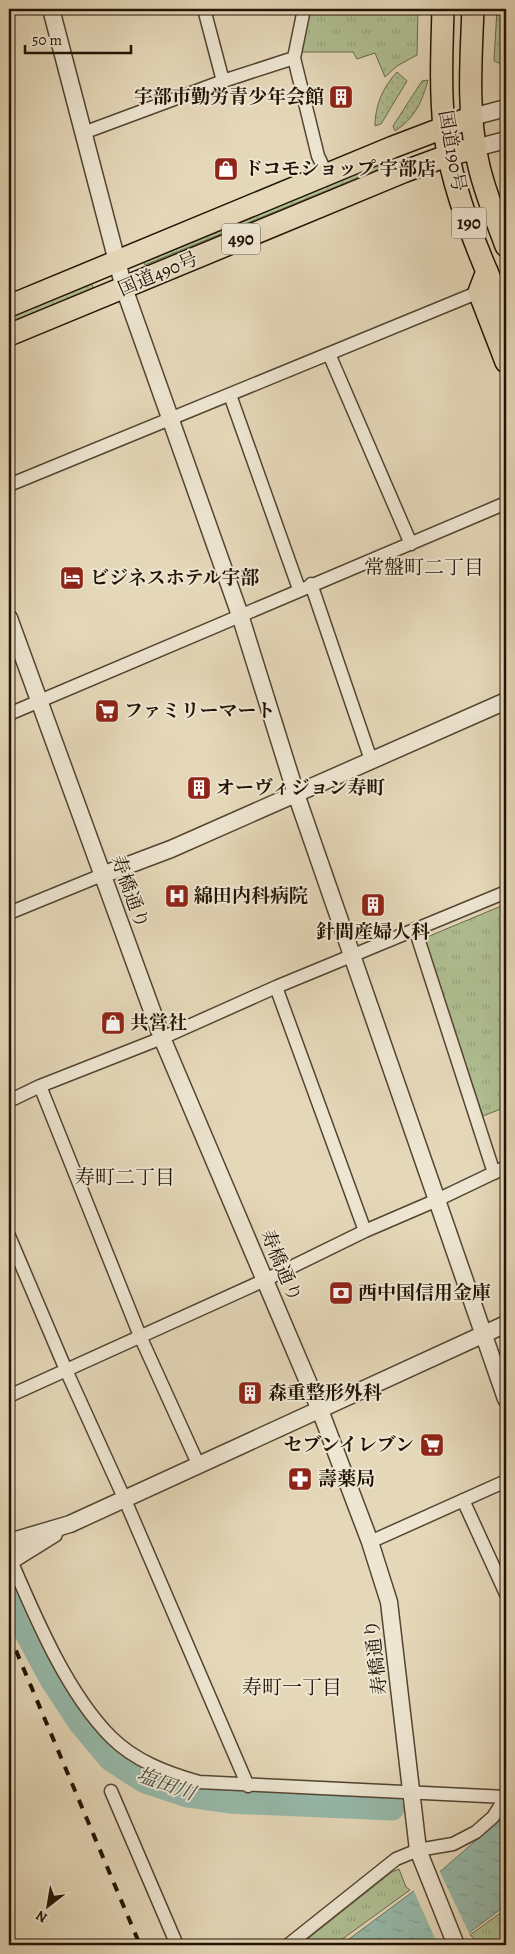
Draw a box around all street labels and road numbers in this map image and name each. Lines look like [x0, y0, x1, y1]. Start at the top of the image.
street label: 国道190号 [432, 108, 472, 194]
road number: 190 [452, 208, 486, 238]
road number: 490 [222, 223, 260, 254]
street label: 国道490号 [114, 246, 202, 302]
street label: 寿橋通り [105, 852, 155, 932]
street label: 寿橋通り [254, 1226, 308, 1306]
street label: 寿橋通り [358, 1618, 394, 1696]

